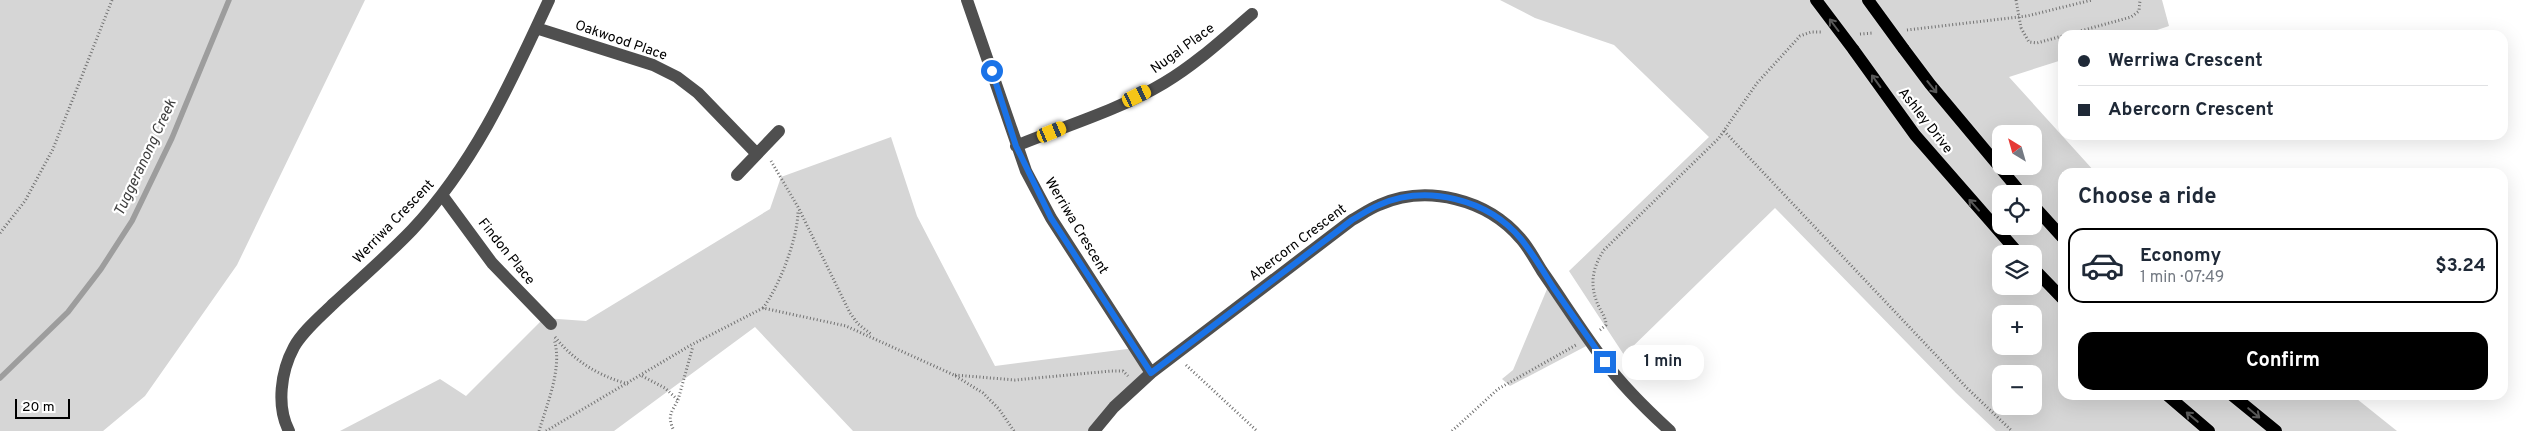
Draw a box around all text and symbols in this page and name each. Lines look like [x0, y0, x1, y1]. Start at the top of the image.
street label: Oakwood Place [573, 17, 669, 65]
one-way arrow [1829, 18, 1839, 32]
street label: Nugal Place [1148, 20, 1218, 78]
text: Werriwa Crescent [2108, 49, 2263, 73]
route start [981, 60, 1003, 82]
one-way arrow [1871, 75, 1881, 89]
one-way arrow [1926, 80, 1937, 93]
car [1120, 83, 1153, 109]
street label: Ashley Drive [1894, 85, 1956, 157]
water label: Tuggeranong Creek [111, 96, 182, 220]
text: Abercorn Crescent [2108, 98, 2274, 122]
car [1035, 119, 1068, 145]
north arrow [1992, 125, 2042, 175]
map controls [1992, 125, 2042, 415]
street label: Werriwa Crescent [1040, 175, 1112, 277]
street label: Werriwa Crescent [350, 177, 438, 267]
text: Choose a ride [2078, 184, 2216, 211]
button: locate [1992, 185, 2042, 235]
one-way arrow [1969, 199, 1980, 212]
street label: Abercorn Crescent [1246, 201, 1350, 285]
street label: Findon Place [474, 215, 538, 289]
icon: car [2080, 243, 2125, 288]
text: Economy [2140, 244, 2221, 268]
button: layers [1992, 245, 2042, 295]
text: $3.24 [2435, 254, 2486, 278]
text: 1 min · 07:49 [2140, 268, 2224, 288]
button: + [1992, 305, 2042, 355]
button: Confirm [2078, 332, 2488, 390]
callout: 1 min [1622, 344, 1705, 380]
route end [1594, 351, 1616, 373]
text: 1 min [1644, 352, 1682, 372]
button: − [1992, 365, 2042, 415]
scale bar [15, 396, 70, 419]
text: 20 m [22, 399, 55, 416]
one-way arrow [2247, 407, 2260, 418]
one-way arrow [2186, 411, 2199, 422]

